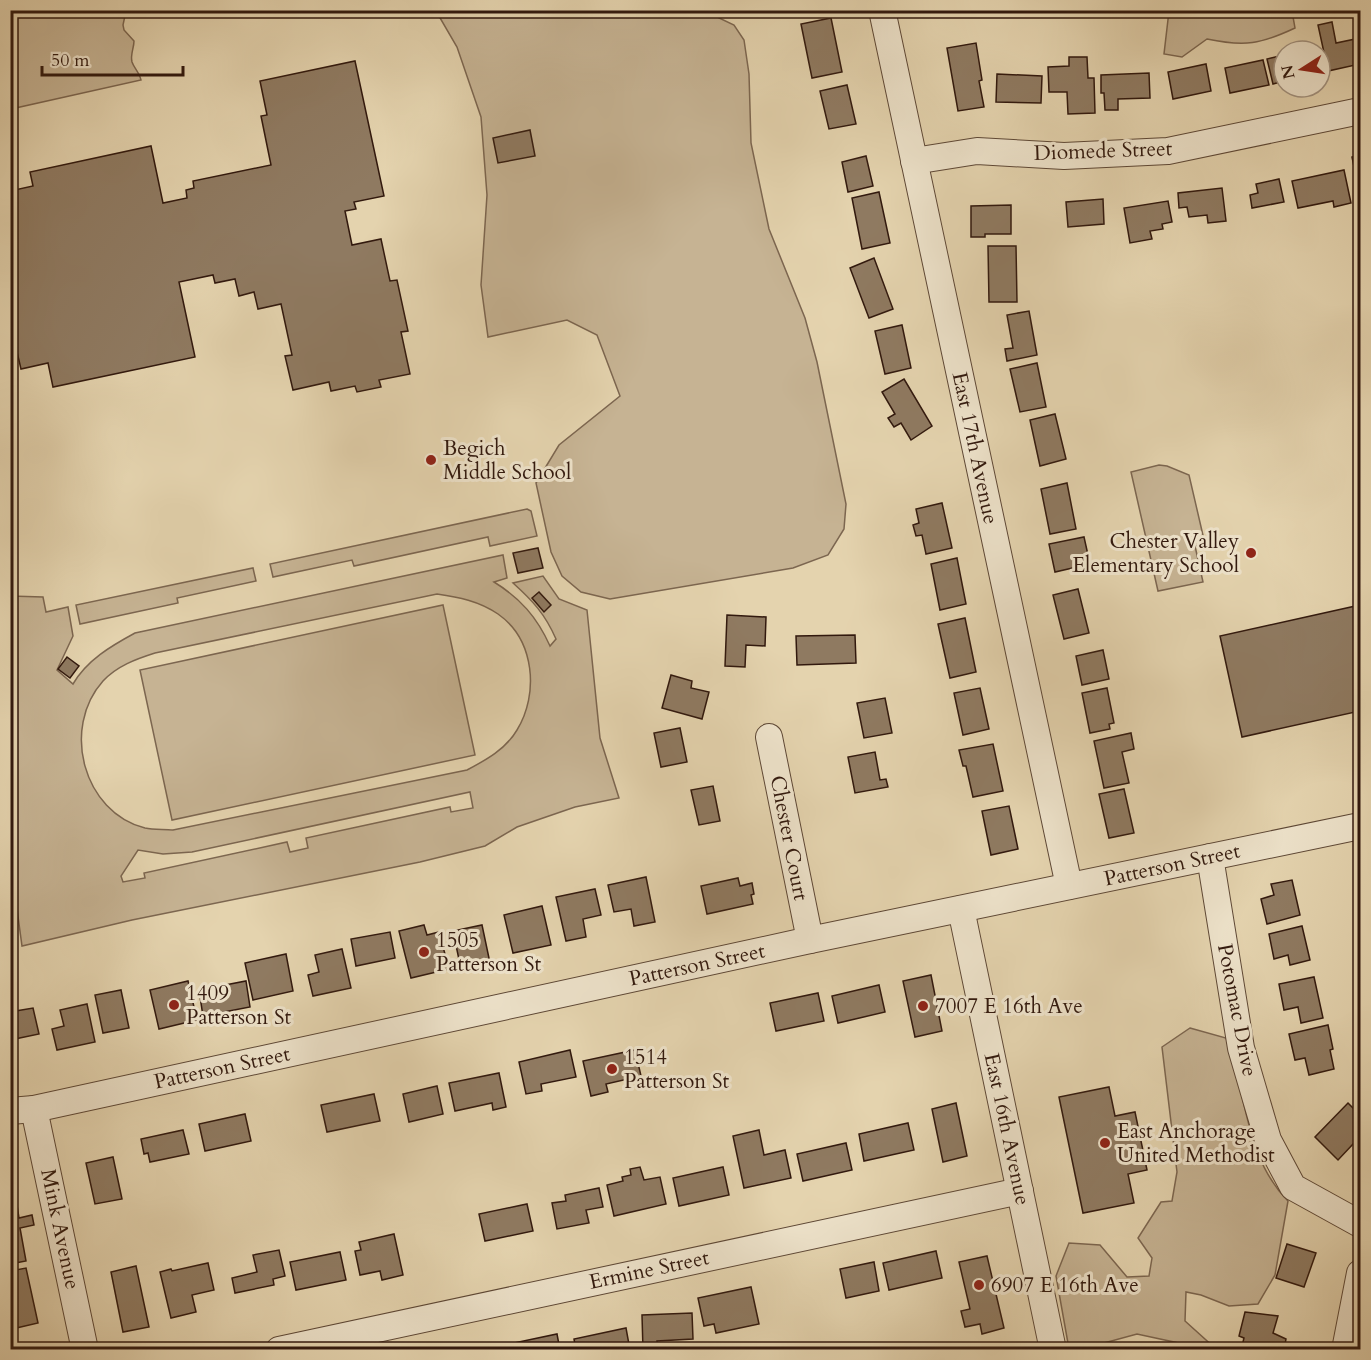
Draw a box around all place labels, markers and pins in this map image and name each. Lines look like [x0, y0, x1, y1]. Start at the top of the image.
place label: Begich Middle School [443, 434, 571, 487]
marker: Begich Middle School [424, 453, 438, 467]
place label: Chester Valley Elementary School [1072, 527, 1239, 580]
marker: Chester Valley Elementary School [1244, 546, 1258, 560]
place label: 1505 Patterson St [436, 926, 541, 979]
marker: 1505 Patterson St [417, 945, 431, 959]
place label: 1409 Patterson St [186, 979, 291, 1032]
place label: 7007 E 16th Ave [935, 992, 1083, 1021]
marker: 1409 Patterson St [167, 998, 181, 1012]
marker: 7007 E 16th Ave [916, 999, 930, 1013]
place label: 1514 Patterson St [624, 1043, 729, 1096]
marker: 1514 Patterson St [605, 1062, 619, 1076]
place label: East Anchorage United Methodist [1117, 1117, 1275, 1170]
marker: East Anchorage United Methodist [1098, 1136, 1112, 1150]
place label: 6907 E 16th Ave [991, 1271, 1139, 1300]
marker: 6907 E 16th Ave [972, 1278, 986, 1292]

